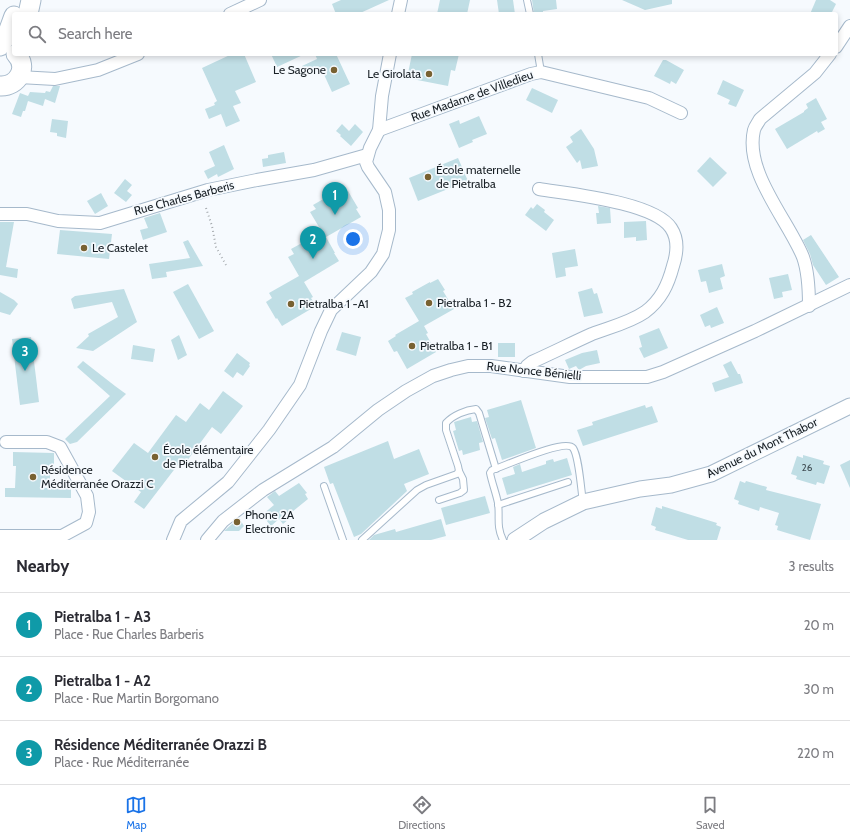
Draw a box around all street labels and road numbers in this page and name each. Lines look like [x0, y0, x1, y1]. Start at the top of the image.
street label: Rue Madame de Villedieu [409, 66, 535, 125]
street label: Rue Charles Barberis [132, 177, 236, 218]
street label: Rue Nonce Bénielli [486, 358, 582, 383]
street label: Avenue du Mont Thabor [704, 414, 820, 481]

